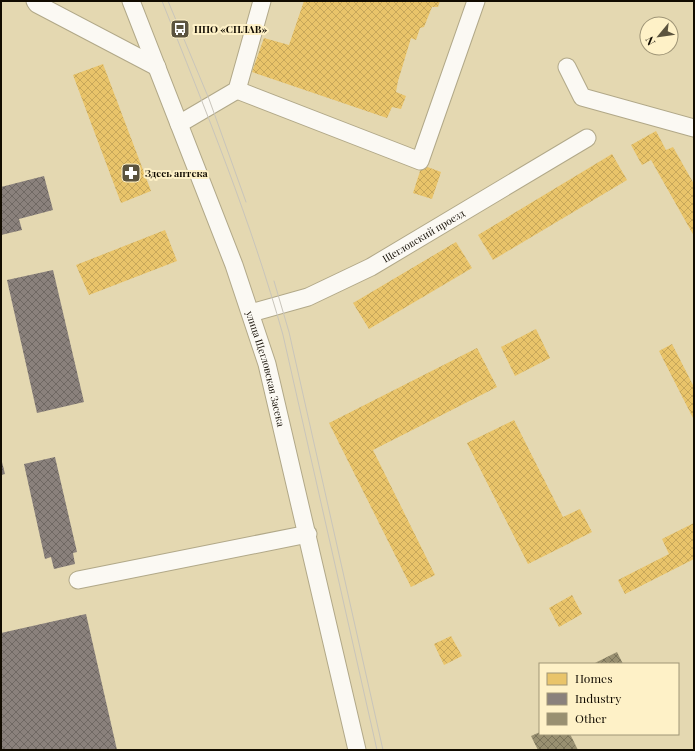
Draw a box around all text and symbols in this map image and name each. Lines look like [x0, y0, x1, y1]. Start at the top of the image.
north arrow [639, 16, 679, 56]
bus stop icon: НПО «СПЛАВ» [169, 18, 191, 40]
place label: НПО «СПЛАВ» [194, 22, 268, 36]
text: N [641, 34, 658, 48]
pharmacy icon: Здесь аптека [120, 162, 142, 184]
place label: Здесь аптека [145, 166, 209, 180]
street label: Щегловский проезд [380, 205, 468, 266]
street label: улица Щегловская Засека [242, 308, 288, 428]
legend [539, 663, 679, 735]
text: Homes [575, 670, 613, 686]
text: Industry [575, 690, 621, 706]
text: Other [575, 710, 607, 726]

